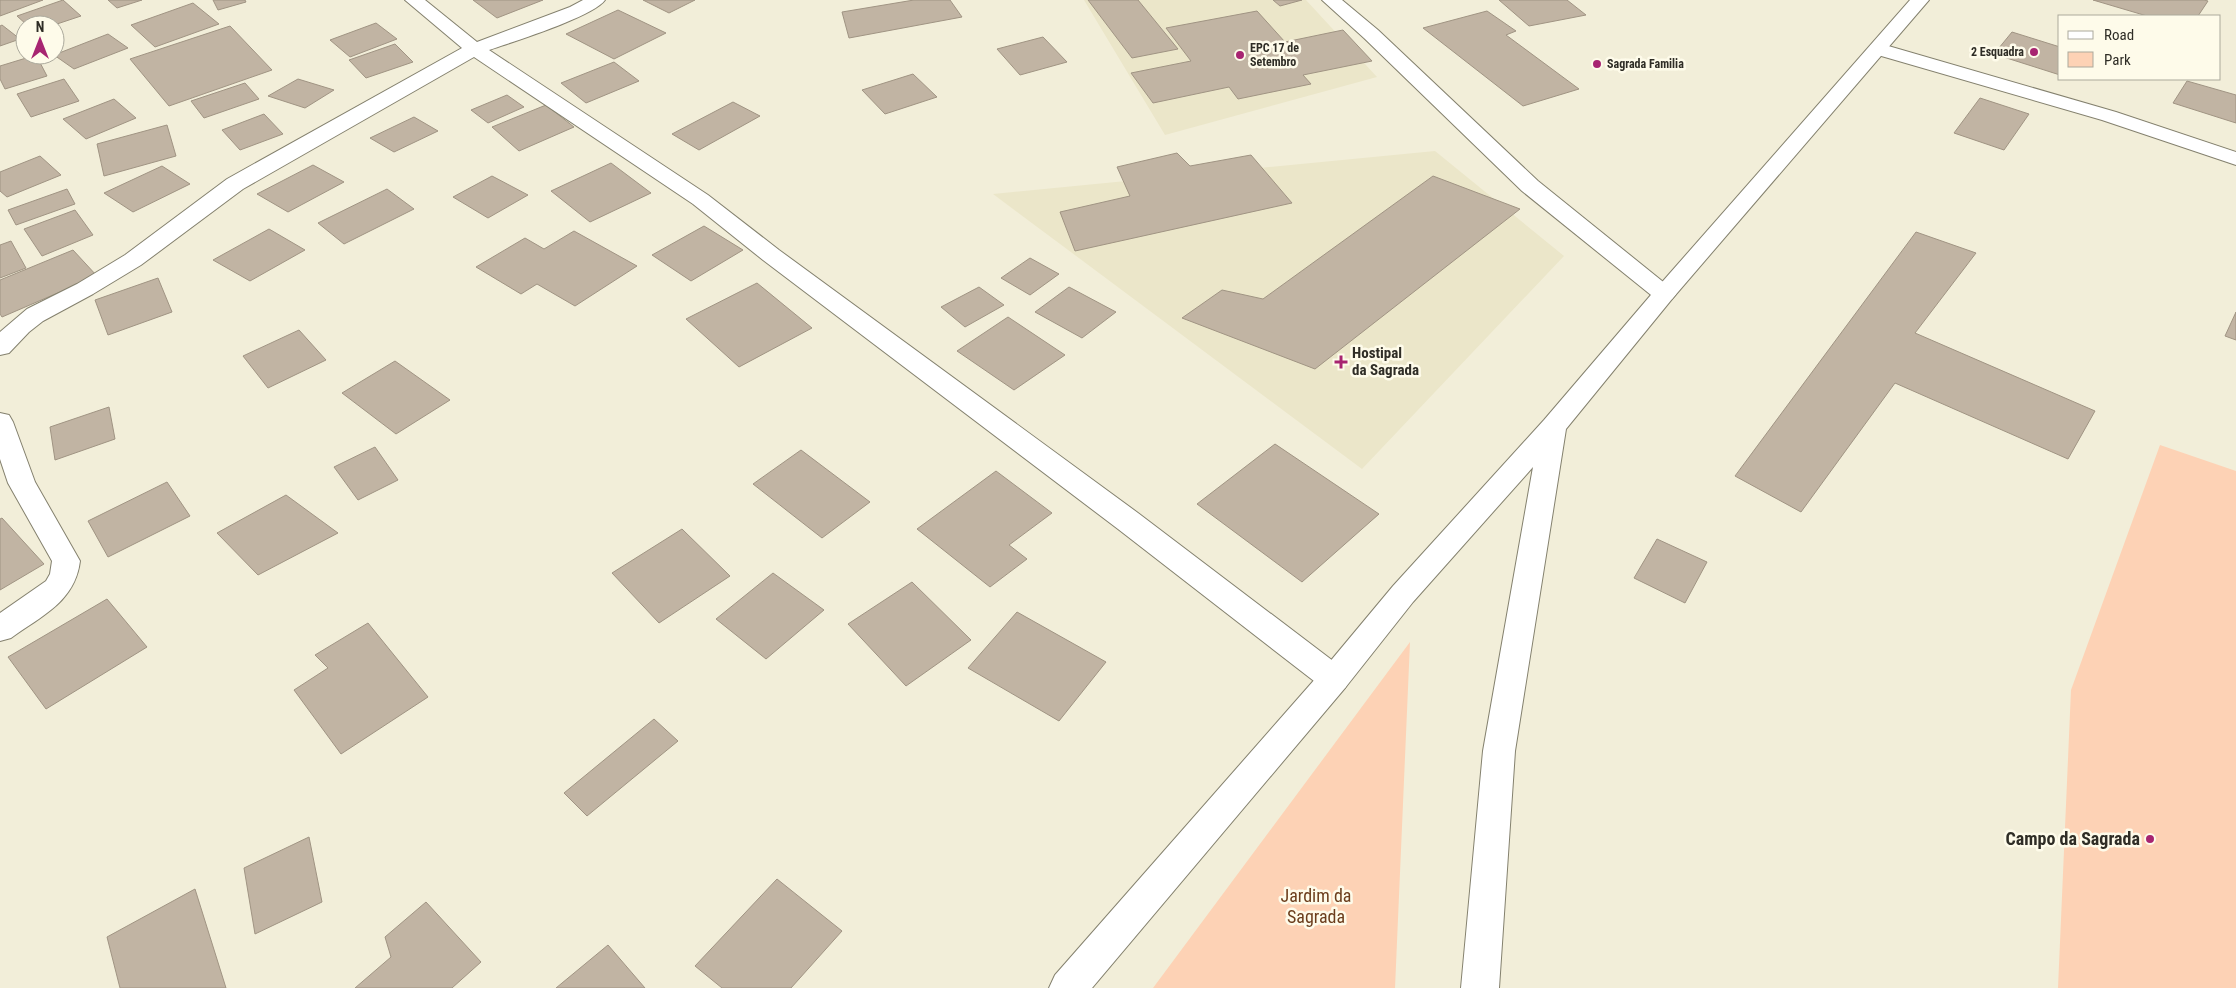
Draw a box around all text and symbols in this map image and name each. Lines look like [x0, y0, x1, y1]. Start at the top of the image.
north arrow [15, 15, 65, 65]
legend [2058, 15, 2221, 80]
text: N [36, 19, 44, 35]
text: Road [2104, 26, 2134, 44]
place label: EPC 17 de Setembro [1250, 41, 1299, 69]
place label: 2 Esquadra [1971, 45, 2024, 59]
marker: 2 Esquadra [2028, 46, 2040, 58]
marker: EPC 17 de Setembro [1234, 49, 1246, 61]
text: Park [2104, 51, 2131, 69]
place label: Sagrada Familia [1607, 57, 1684, 71]
marker: Sagrada Familia [1591, 58, 1603, 70]
place label: Hostipal da Sagrada [1352, 344, 1419, 379]
marker: Hostipal da Sagrada [1334, 355, 1348, 369]
place label: Campo da Sagrada [2006, 828, 2140, 849]
marker: Campo da Sagrada [2144, 833, 2156, 845]
park label: Jardim da Sagrada [1281, 885, 1351, 927]

